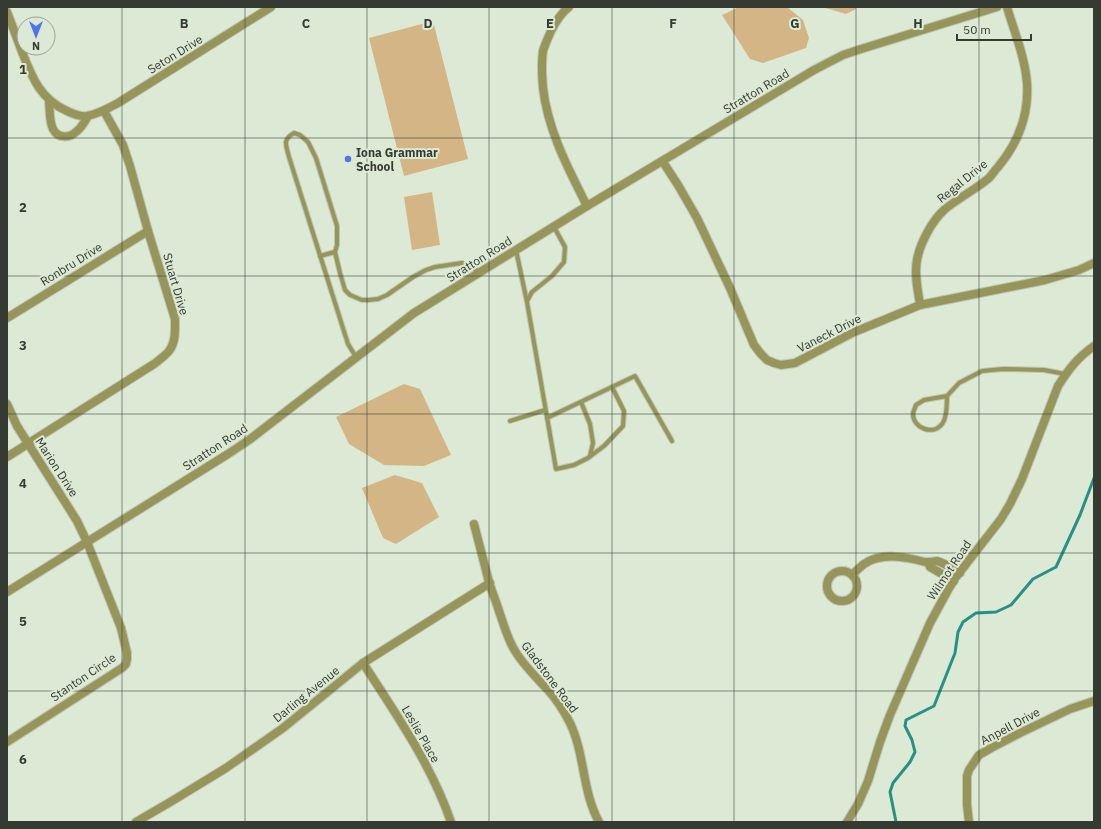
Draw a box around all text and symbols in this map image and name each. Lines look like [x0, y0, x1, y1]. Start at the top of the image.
text: B [180, 15, 189, 32]
text: C [302, 15, 311, 32]
text: D [423, 15, 433, 32]
text: E [546, 15, 554, 32]
text: F [669, 15, 677, 32]
text: G [790, 15, 800, 32]
text: H [913, 15, 923, 32]
north arrow [16, 16, 56, 56]
scale bar [957, 16, 1031, 42]
text: 50 m [963, 22, 991, 37]
street label: Seton Drive [145, 31, 206, 77]
text: N [32, 39, 40, 53]
text: 1 [19, 61, 27, 78]
street label: Stratton Road [720, 65, 792, 117]
place label: Iona Grammar School [356, 145, 438, 174]
marker: Iona Grammar School [343, 154, 353, 164]
street label: Regal Drive [934, 156, 991, 206]
text: 2 [19, 199, 27, 216]
street label: Stratton Road [444, 233, 514, 285]
street label: Ronbru Drive [37, 239, 105, 289]
street label: Stuart Drive [160, 251, 192, 317]
street label: Vaneck Drive [794, 310, 864, 356]
text: 3 [19, 337, 27, 354]
street label: Stratton Road [180, 421, 250, 473]
street label: Marion Drive [32, 434, 82, 500]
text: 4 [19, 475, 27, 492]
street label: Wilmot Road [924, 537, 974, 603]
text: 5 [19, 613, 27, 630]
street label: Gladstone Road [518, 638, 582, 716]
street label: Stanton Circle [47, 649, 119, 704]
street label: Darling Avenue [270, 662, 343, 725]
street label: Leslie Place [399, 703, 444, 766]
street label: Anpell Drive [978, 704, 1043, 748]
text: 6 [19, 751, 27, 768]

